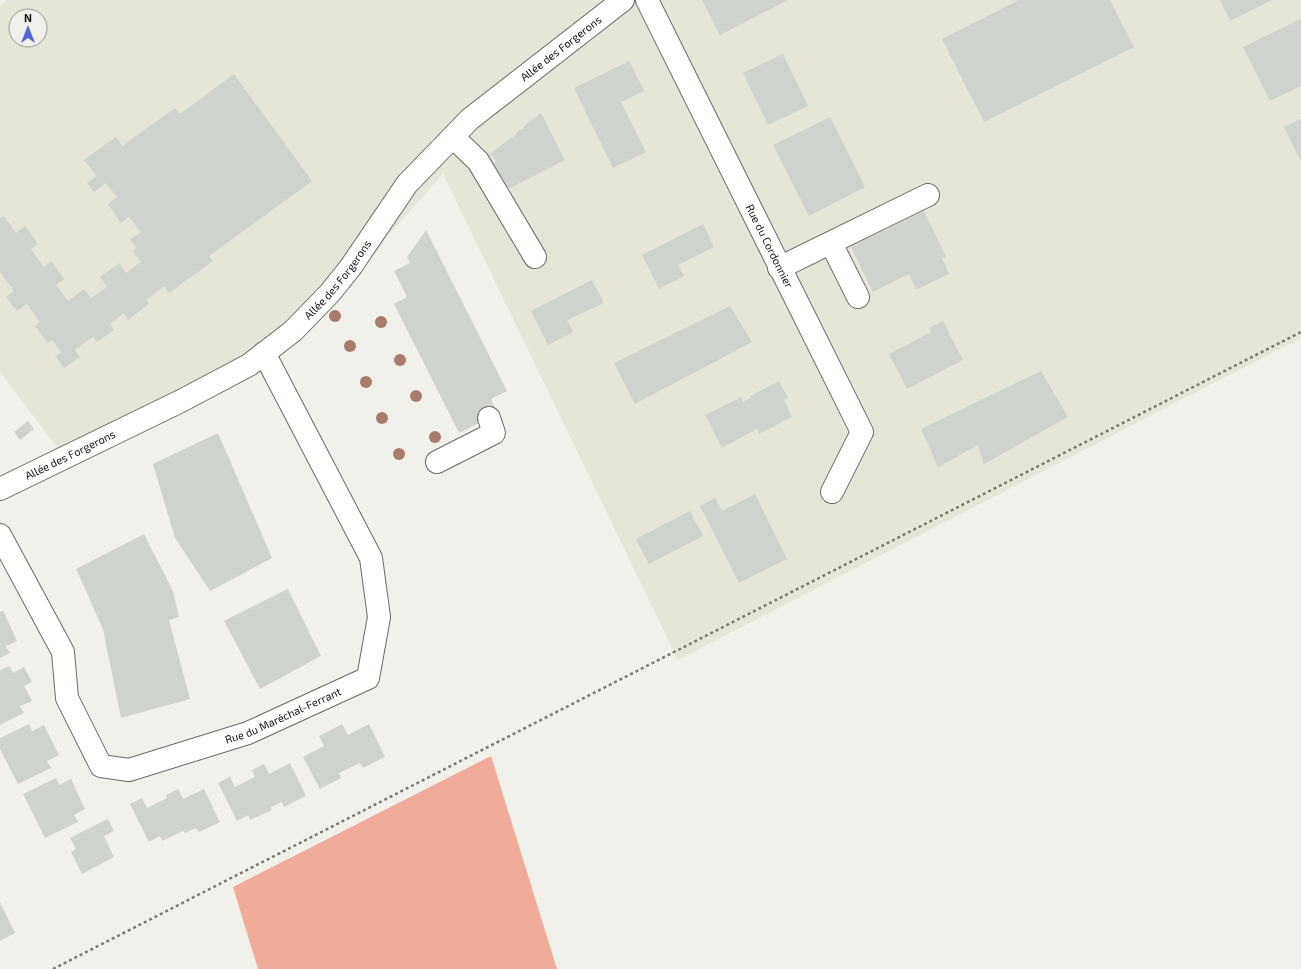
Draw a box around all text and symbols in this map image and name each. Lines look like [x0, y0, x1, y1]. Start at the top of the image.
north arrow [8, 8, 48, 48]
text: N [24, 11, 32, 24]
street label: Allée des Forgerons [518, 12, 604, 83]
street label: Rue du Cordonnier [744, 202, 797, 290]
street label: Allée des Forgerons [301, 237, 374, 322]
street label: Allée des Forgerons [23, 427, 118, 482]
street label: Rue du Maréchal-Ferrant [223, 684, 343, 746]

